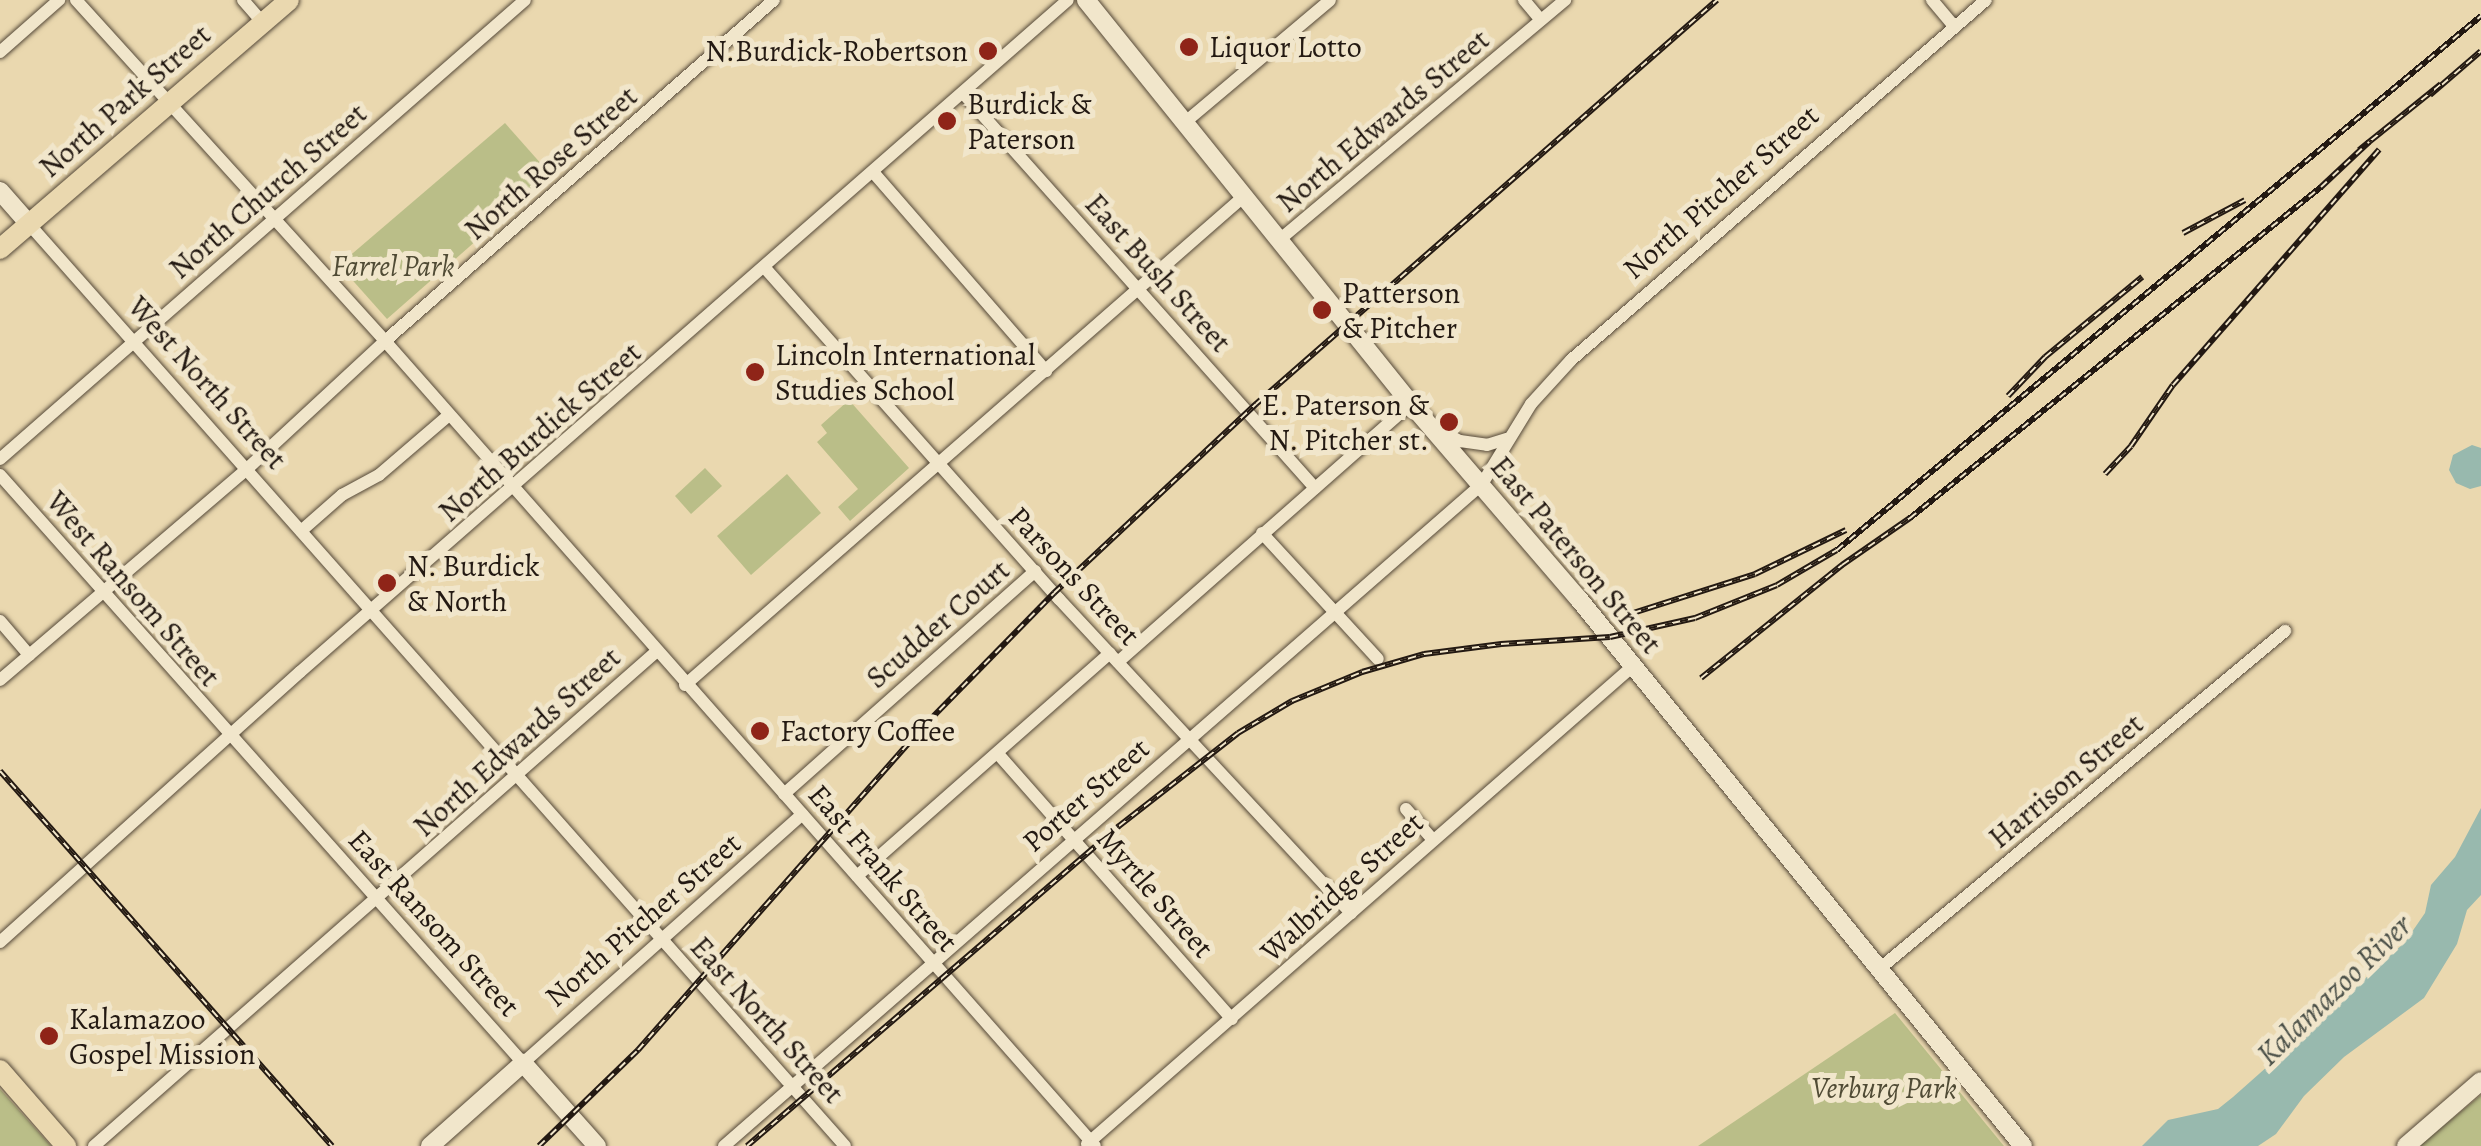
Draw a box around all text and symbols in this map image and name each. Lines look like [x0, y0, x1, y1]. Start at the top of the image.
street label: North Park Street [32, 17, 218, 185]
street label: North Edwards Street [1270, 22, 1496, 220]
place label: Liquor Lotto [1209, 29, 1362, 65]
place label: N.Burdick-Robertson [705, 33, 968, 69]
marker: Liquor Lotto [1178, 36, 1200, 58]
marker: N.Burdick-Robertson [977, 40, 999, 62]
street label: North Rose Street [457, 78, 645, 248]
place label: Burdick & Paterson [967, 86, 1091, 156]
street label: North Church Street [162, 95, 374, 287]
street label: North Pitcher Street [1616, 97, 1826, 287]
marker: Burdick & Paterson [936, 110, 958, 132]
street label: East Bush Street [1077, 186, 1239, 360]
park label: Farrel Park [331, 248, 455, 284]
place label: Patterson & Pitcher [1342, 275, 1460, 346]
street label: West North Street [120, 289, 294, 477]
marker: Patterson & Pitcher [1311, 299, 1333, 321]
street label: North Burdick Street [431, 334, 649, 530]
place label: Lincoln International Studies School [775, 337, 1035, 408]
marker: Lincoln International Studies School [744, 361, 766, 383]
place label: E. Paterson & N. Pitcher st. [1261, 387, 1429, 458]
marker: E. Paterson & N. Pitcher st. [1438, 411, 1460, 433]
street label: East Paterson Street [1483, 449, 1669, 661]
street label: West Ransom Street [38, 484, 228, 694]
street label: Parsons Street [1001, 499, 1147, 653]
place label: N. Burdick & North [407, 548, 540, 618]
street label: Scudder Court [859, 552, 1017, 696]
marker: N. Burdick & North [376, 572, 398, 594]
street label: North Edwards Street [406, 640, 628, 844]
street label: Harrison Street [1981, 706, 2151, 856]
place label: Factory Coffee [780, 713, 955, 749]
marker: Factory Coffee [749, 720, 771, 742]
street label: Porter Street [1015, 730, 1157, 860]
street label: East Frank Street [801, 777, 965, 959]
street label: Walbridge Street [1253, 805, 1431, 969]
street label: Myrtle Street [1089, 821, 1221, 965]
street label: East Ransom Street [341, 822, 527, 1024]
street label: North Pitcher Street [538, 825, 748, 1015]
water label: Kalamazoo River [2249, 907, 2419, 1073]
street label: East North Street [683, 929, 851, 1111]
place label: Kalamazoo Gospel Mission [69, 1001, 255, 1072]
marker: Kalamazoo Gospel Mission [38, 1025, 60, 1047]
park label: Verburg Park [1811, 1070, 1957, 1106]

